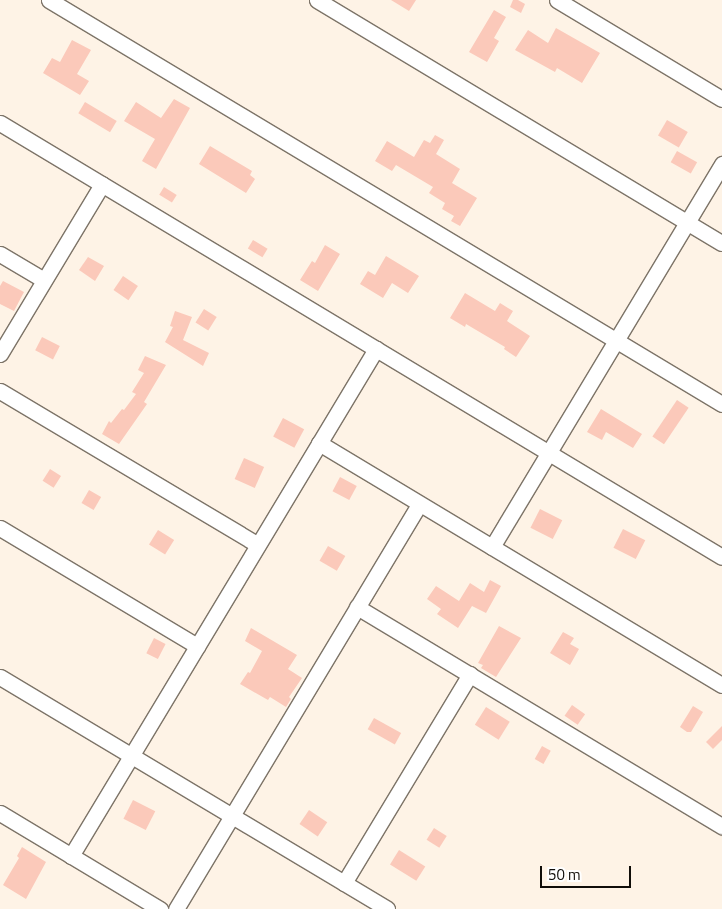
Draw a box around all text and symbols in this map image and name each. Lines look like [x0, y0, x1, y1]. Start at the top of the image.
scale bar [542, 856, 633, 888]
text: 50 m [548, 863, 581, 886]

